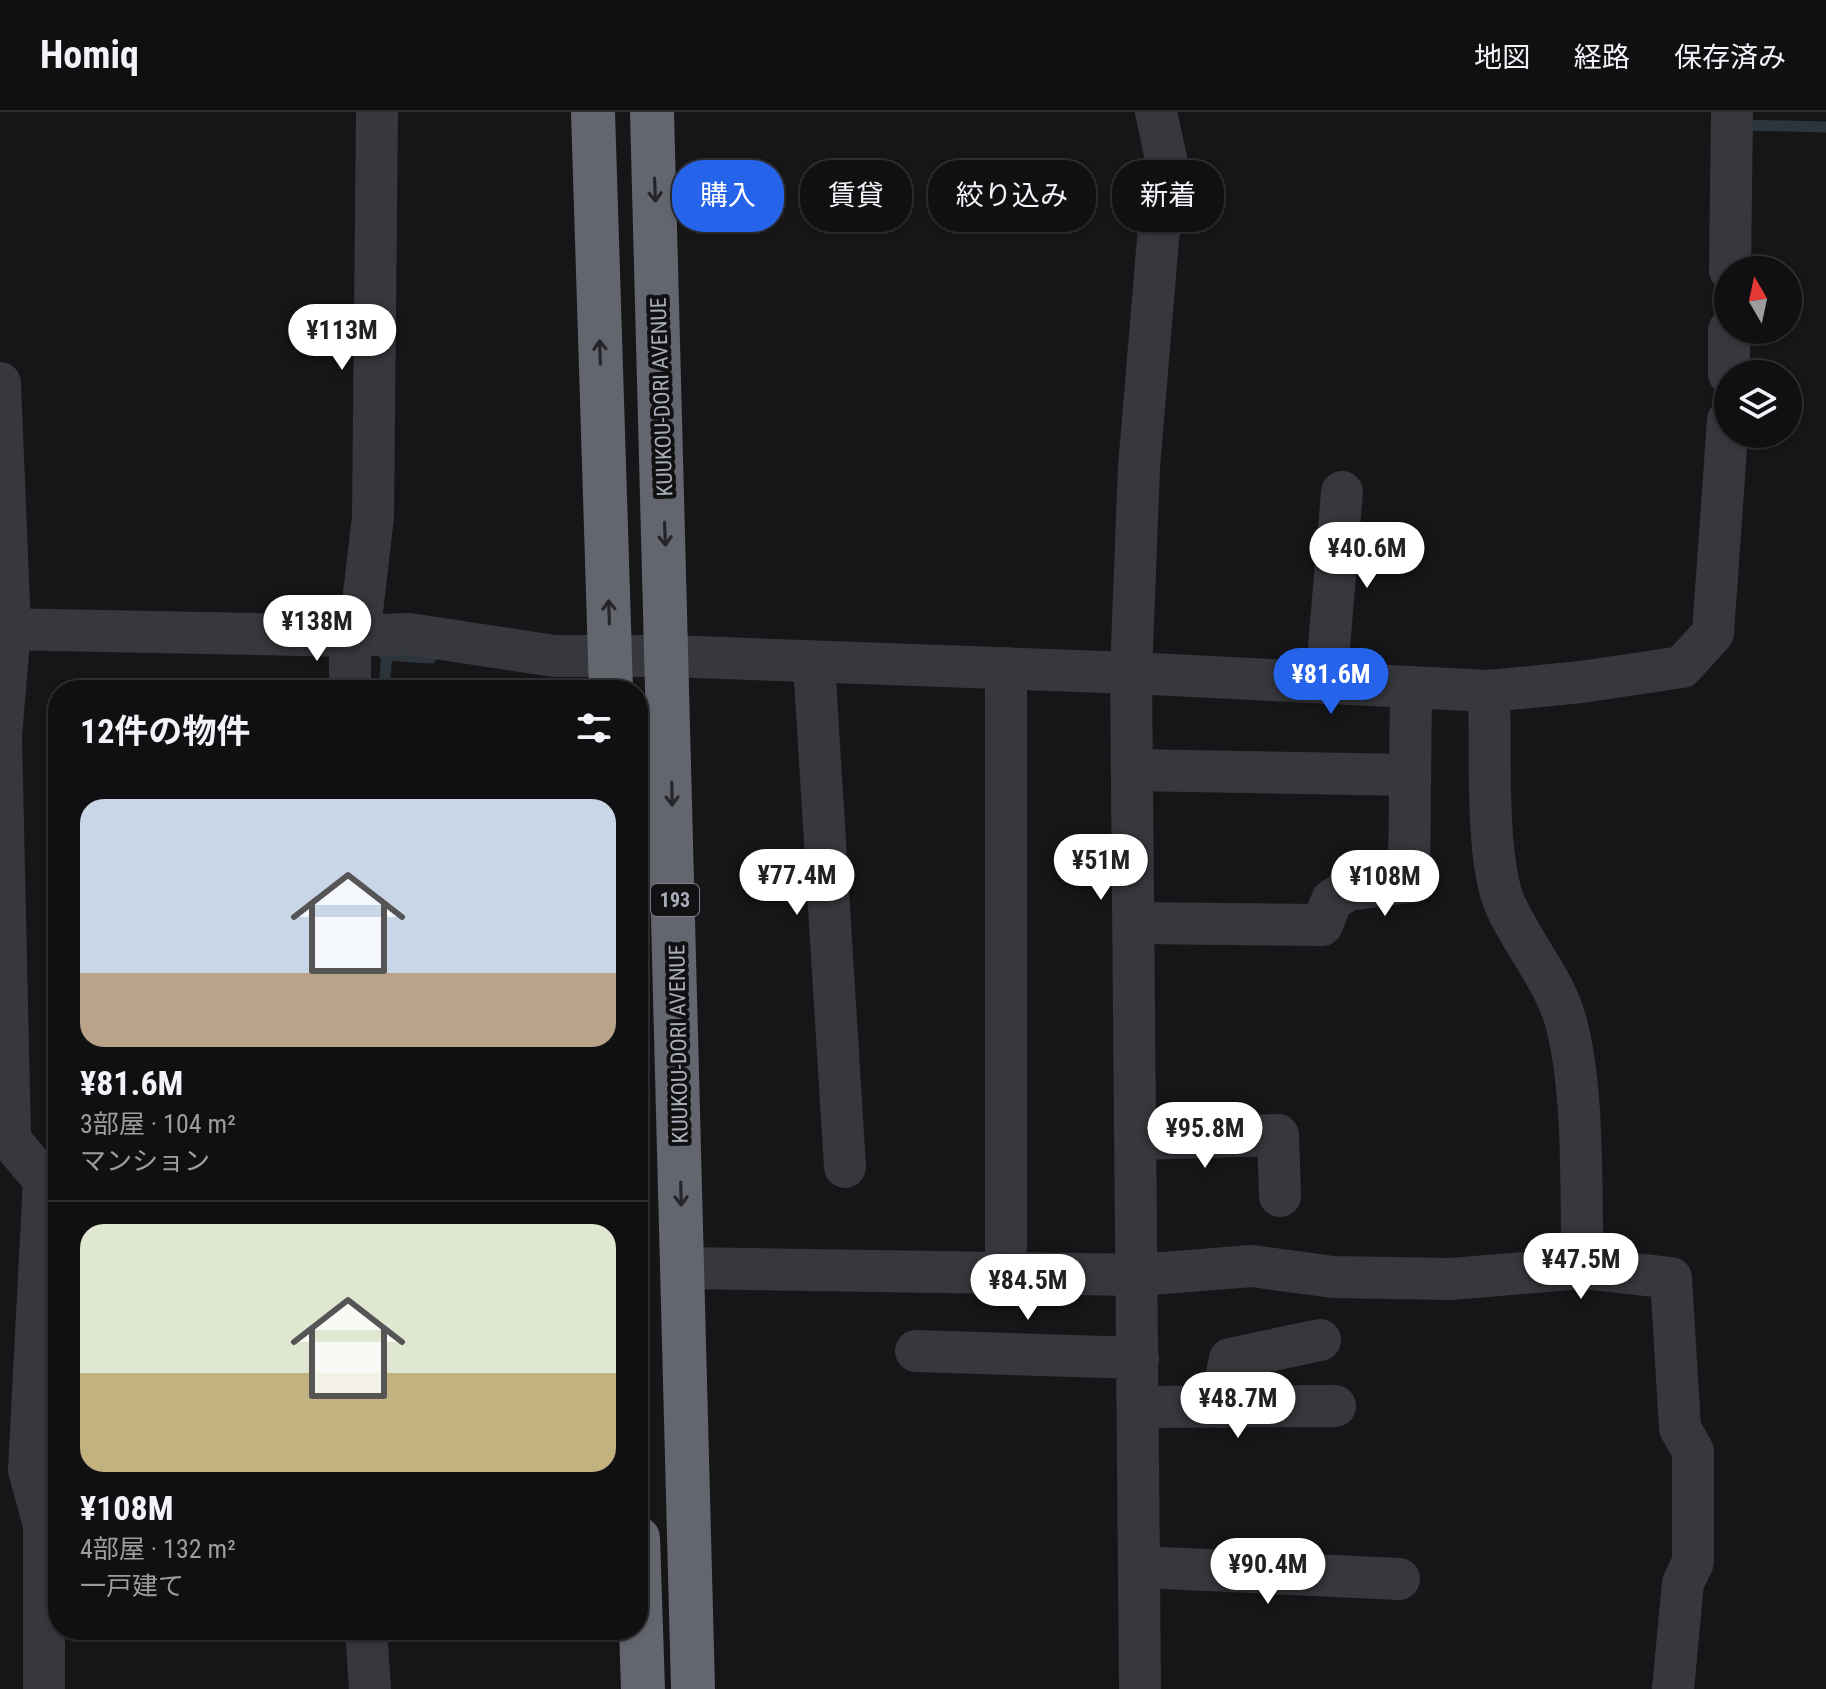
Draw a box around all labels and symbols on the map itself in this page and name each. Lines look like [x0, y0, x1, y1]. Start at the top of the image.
one-way arrow [647, 176, 662, 203]
north arrow [1714, 256, 1802, 344]
street label: KUUKOU-DORI AVENUE [646, 297, 677, 497]
pin: ¥113M [286, 304, 398, 372]
one-way arrow [593, 339, 608, 366]
one-way arrow [658, 520, 673, 547]
pin: ¥40.6M [1302, 522, 1432, 590]
pin: ¥138M [261, 595, 373, 663]
one-way arrow [601, 599, 616, 626]
pin: ¥81.6M [1266, 648, 1396, 716]
one-way arrow [665, 780, 680, 807]
pin: ¥51M [1054, 834, 1148, 902]
pin: ¥77.4M [732, 849, 862, 917]
pin: ¥108M [1329, 850, 1441, 918]
road number: 193 [651, 884, 699, 916]
street label: KUUKOU-DORI AVENUE [664, 944, 693, 1144]
pin: ¥95.8M [1140, 1102, 1270, 1170]
one-way arrow [674, 1180, 689, 1207]
pin: ¥47.5M [1516, 1233, 1646, 1301]
pin: ¥84.5M [963, 1254, 1093, 1322]
pin: ¥48.7M [1173, 1372, 1303, 1440]
pin: ¥90.4M [1203, 1538, 1333, 1606]

